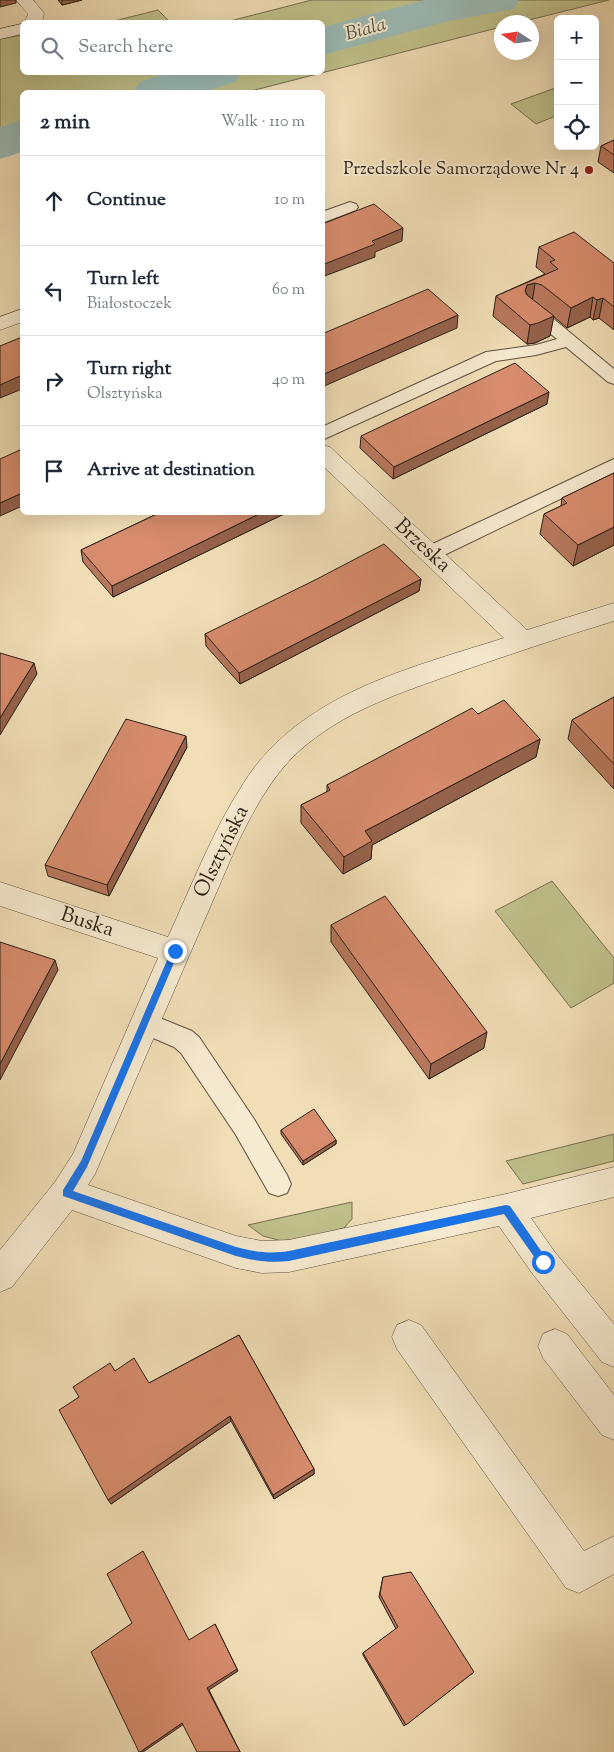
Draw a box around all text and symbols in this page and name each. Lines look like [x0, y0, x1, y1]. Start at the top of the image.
water label: Biala [343, 12, 389, 48]
north arrow [494, 15, 539, 60]
map controls [554, 15, 599, 150]
button: + [554, 15, 599, 60]
search box [20, 20, 325, 75]
icon: search [38, 34, 66, 62]
text: Search here [78, 34, 173, 61]
button: − [554, 60, 599, 105]
button: locate [554, 105, 599, 150]
text: 2 min [40, 108, 90, 138]
text: Walk · 110 m [221, 111, 305, 134]
place label: Przedszkole Samorządowe Nr 4 [343, 157, 579, 183]
marker: Przedszkole Samorządowe Nr 4 [583, 164, 595, 176]
icon: ahead [40, 187, 68, 215]
text: Continue [87, 187, 166, 214]
text: 10 m [275, 189, 305, 212]
text: Turn left [87, 266, 159, 293]
icon: left [40, 277, 68, 305]
text: 60 m [272, 279, 305, 302]
text: Białostoczek [87, 293, 172, 316]
text: Turn right [87, 356, 171, 383]
icon: right [40, 367, 68, 395]
text: 40 m [272, 369, 305, 392]
text: Olsztyńska [87, 383, 163, 406]
icon: arrive [40, 457, 68, 485]
text: Arrive at destination [87, 457, 255, 484]
street label: Brzeska [387, 512, 457, 580]
street label: Olsztyńska [187, 800, 257, 903]
street label: Buska [56, 900, 118, 946]
route end [164, 940, 187, 963]
route start [532, 1251, 555, 1274]

